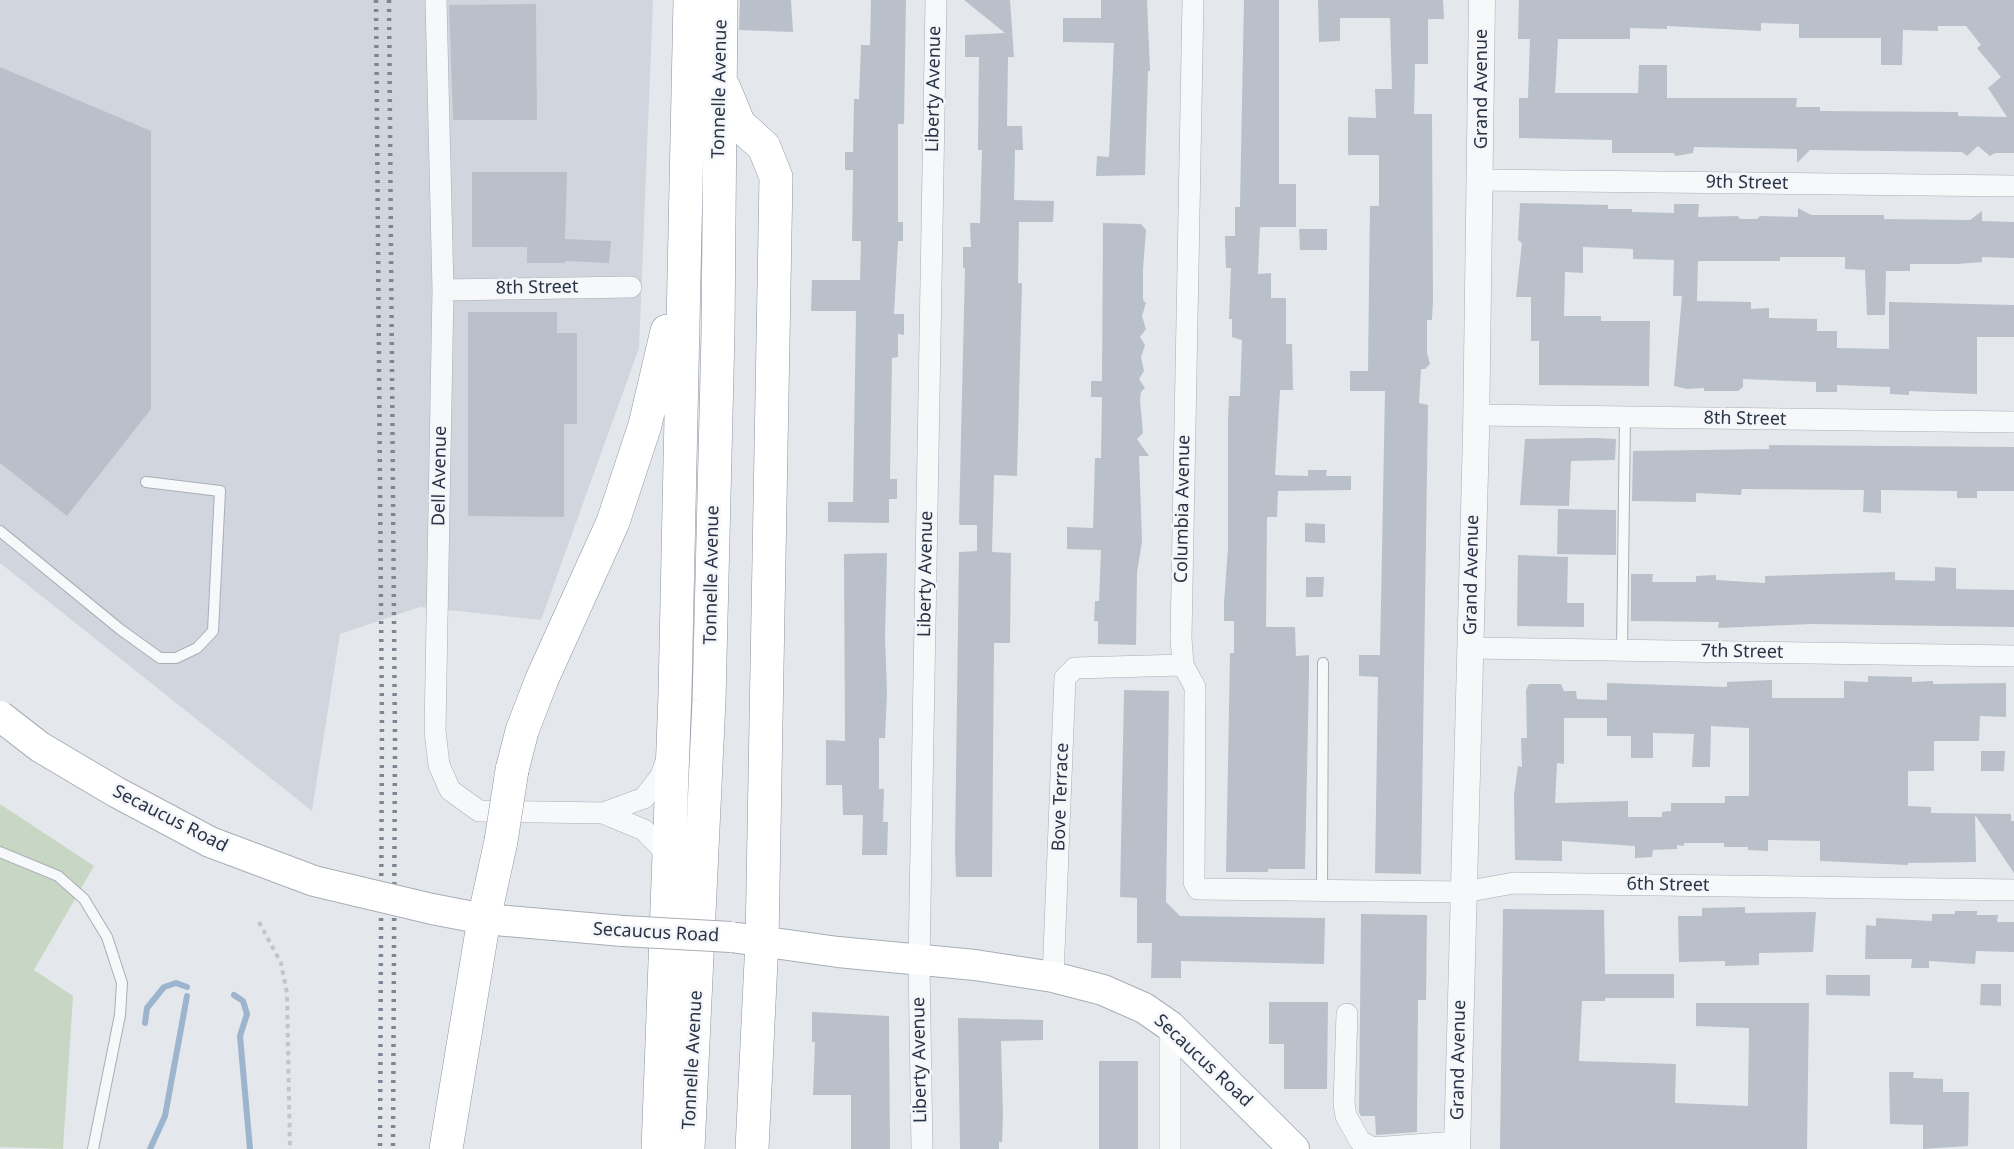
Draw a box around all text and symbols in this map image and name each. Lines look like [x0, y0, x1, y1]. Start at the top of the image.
street label: Tonnelle Avenue [708, 19, 732, 159]
street label: Liberty Avenue [922, 26, 946, 152]
street label: Grand Avenue [1471, 29, 1493, 149]
street label: 9th Street [1705, 171, 1789, 195]
street label: 8th Street [495, 276, 579, 300]
street label: 8th Street [1703, 407, 1787, 431]
street label: Dell Avenue [428, 426, 452, 526]
street label: Columbia Avenue [1171, 435, 1195, 583]
street label: Tonnelle Avenue [700, 505, 724, 645]
street label: Liberty Avenue [914, 511, 938, 637]
street label: Grand Avenue [1460, 515, 1484, 635]
street label: 7th Street [1700, 640, 1784, 664]
street label: Bove Terrace [1048, 742, 1074, 852]
street label: Secaucus Road [109, 781, 231, 857]
street label: 6th Street [1626, 873, 1710, 897]
street label: Secaucus Road [592, 919, 720, 947]
street label: Tonnelle Avenue [679, 990, 707, 1130]
street label: Liberty Avenue [908, 997, 932, 1123]
street label: Grand Avenue [1447, 1000, 1471, 1120]
street label: Secaucus Road [1149, 1010, 1257, 1112]

